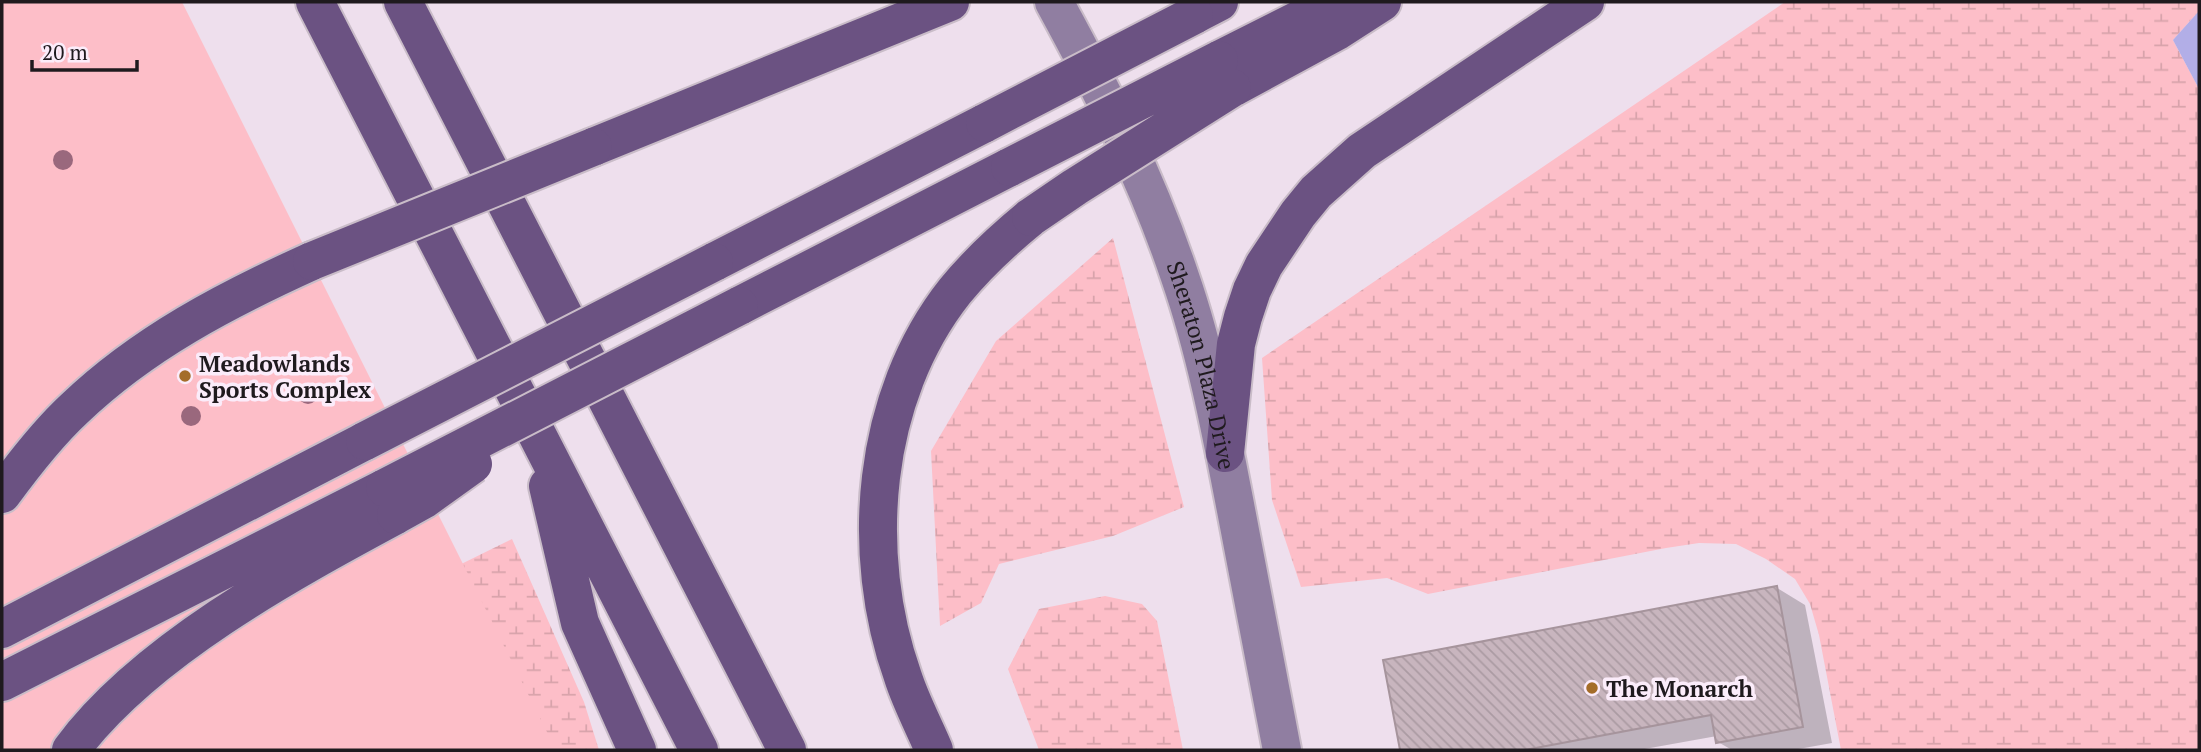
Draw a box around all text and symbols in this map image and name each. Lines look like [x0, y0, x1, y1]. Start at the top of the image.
scale bar [32, 28, 136, 72]
text: 20 m [42, 38, 88, 66]
street label: Sheraton Plaza Drive [1160, 257, 1243, 472]
place label: Meadowlands Sports Complex [199, 348, 371, 405]
marker: Meadowlands Sports Complex [177, 368, 193, 384]
place label: The Monarch [1606, 673, 1753, 704]
marker: The Monarch [1584, 680, 1600, 696]

